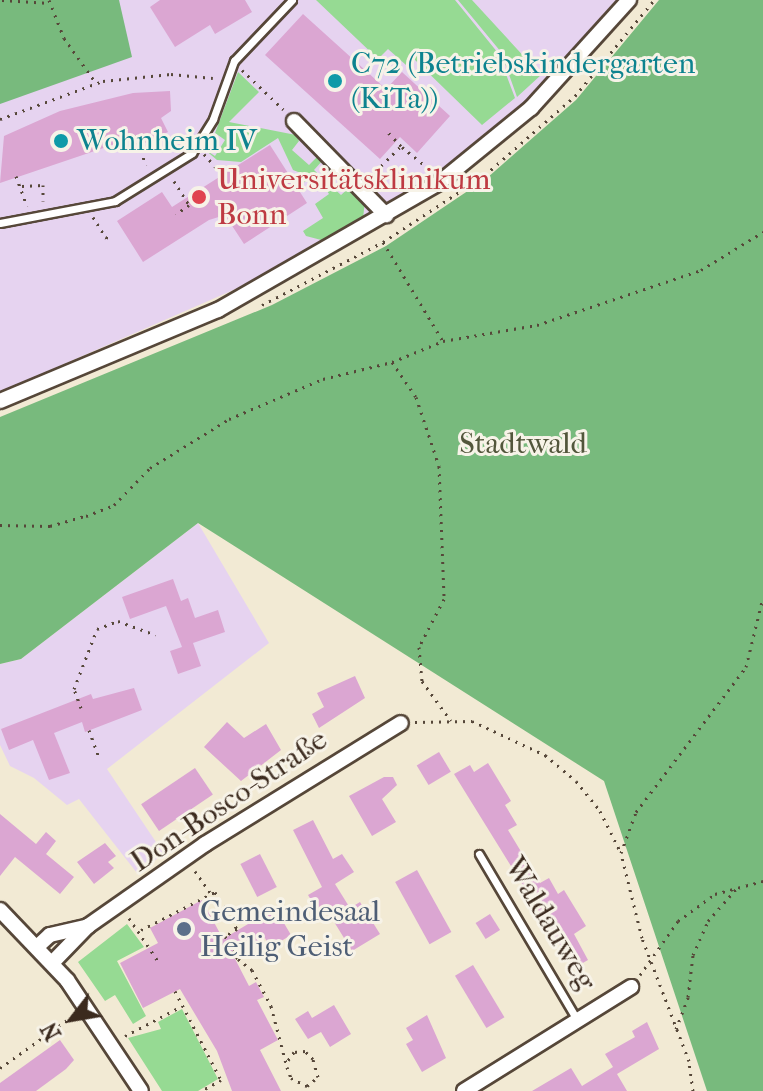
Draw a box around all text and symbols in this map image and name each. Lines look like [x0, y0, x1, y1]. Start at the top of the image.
place label: C72 (Betriebskindergarten (KiTa)) [351, 46, 695, 116]
marker: C72 (Betriebskindergarten (KiTa)) [326, 72, 344, 90]
place label: Wohnheim IV [77, 123, 257, 159]
marker: Wohnheim IV [52, 132, 70, 150]
place label: Universitätsklinikum Bonn [217, 162, 491, 232]
marker: Universitätsklinikum Bonn [188, 186, 210, 208]
park label: Stadtwald [459, 426, 587, 462]
street label: Don-Bosco-Straße [124, 722, 334, 880]
street label: Waldauweg [496, 851, 604, 997]
place label: Gemeindesaal Heilig Geist [200, 894, 380, 964]
marker: Gemeindesaal Heilig Geist [175, 920, 193, 938]
north arrow [32, 979, 112, 1059]
text: N [36, 1018, 67, 1045]

